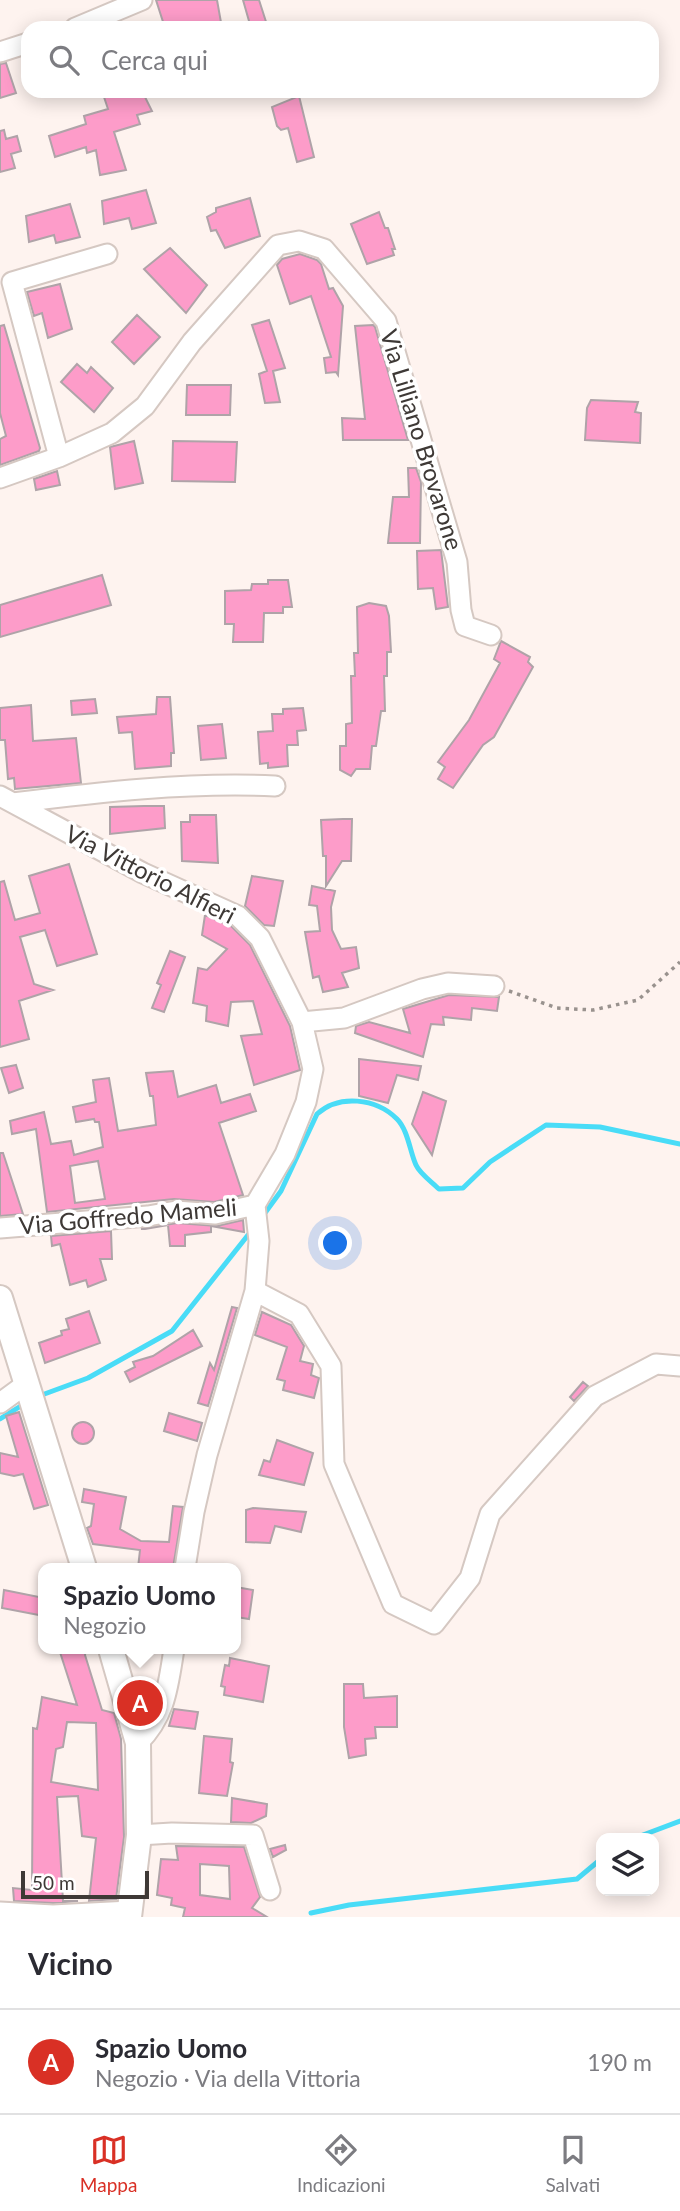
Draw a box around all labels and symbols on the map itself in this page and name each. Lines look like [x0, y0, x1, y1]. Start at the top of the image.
street label: Via Lilliano Brovarone [375, 326, 470, 553]
street label: Via Vittorio Alfieri [61, 818, 241, 929]
street label: Via Goffredo Mameli [18, 1192, 238, 1239]
your location [318, 1226, 352, 1260]
pin: A [117, 1677, 163, 1729]
scale bar [21, 1868, 149, 1900]

